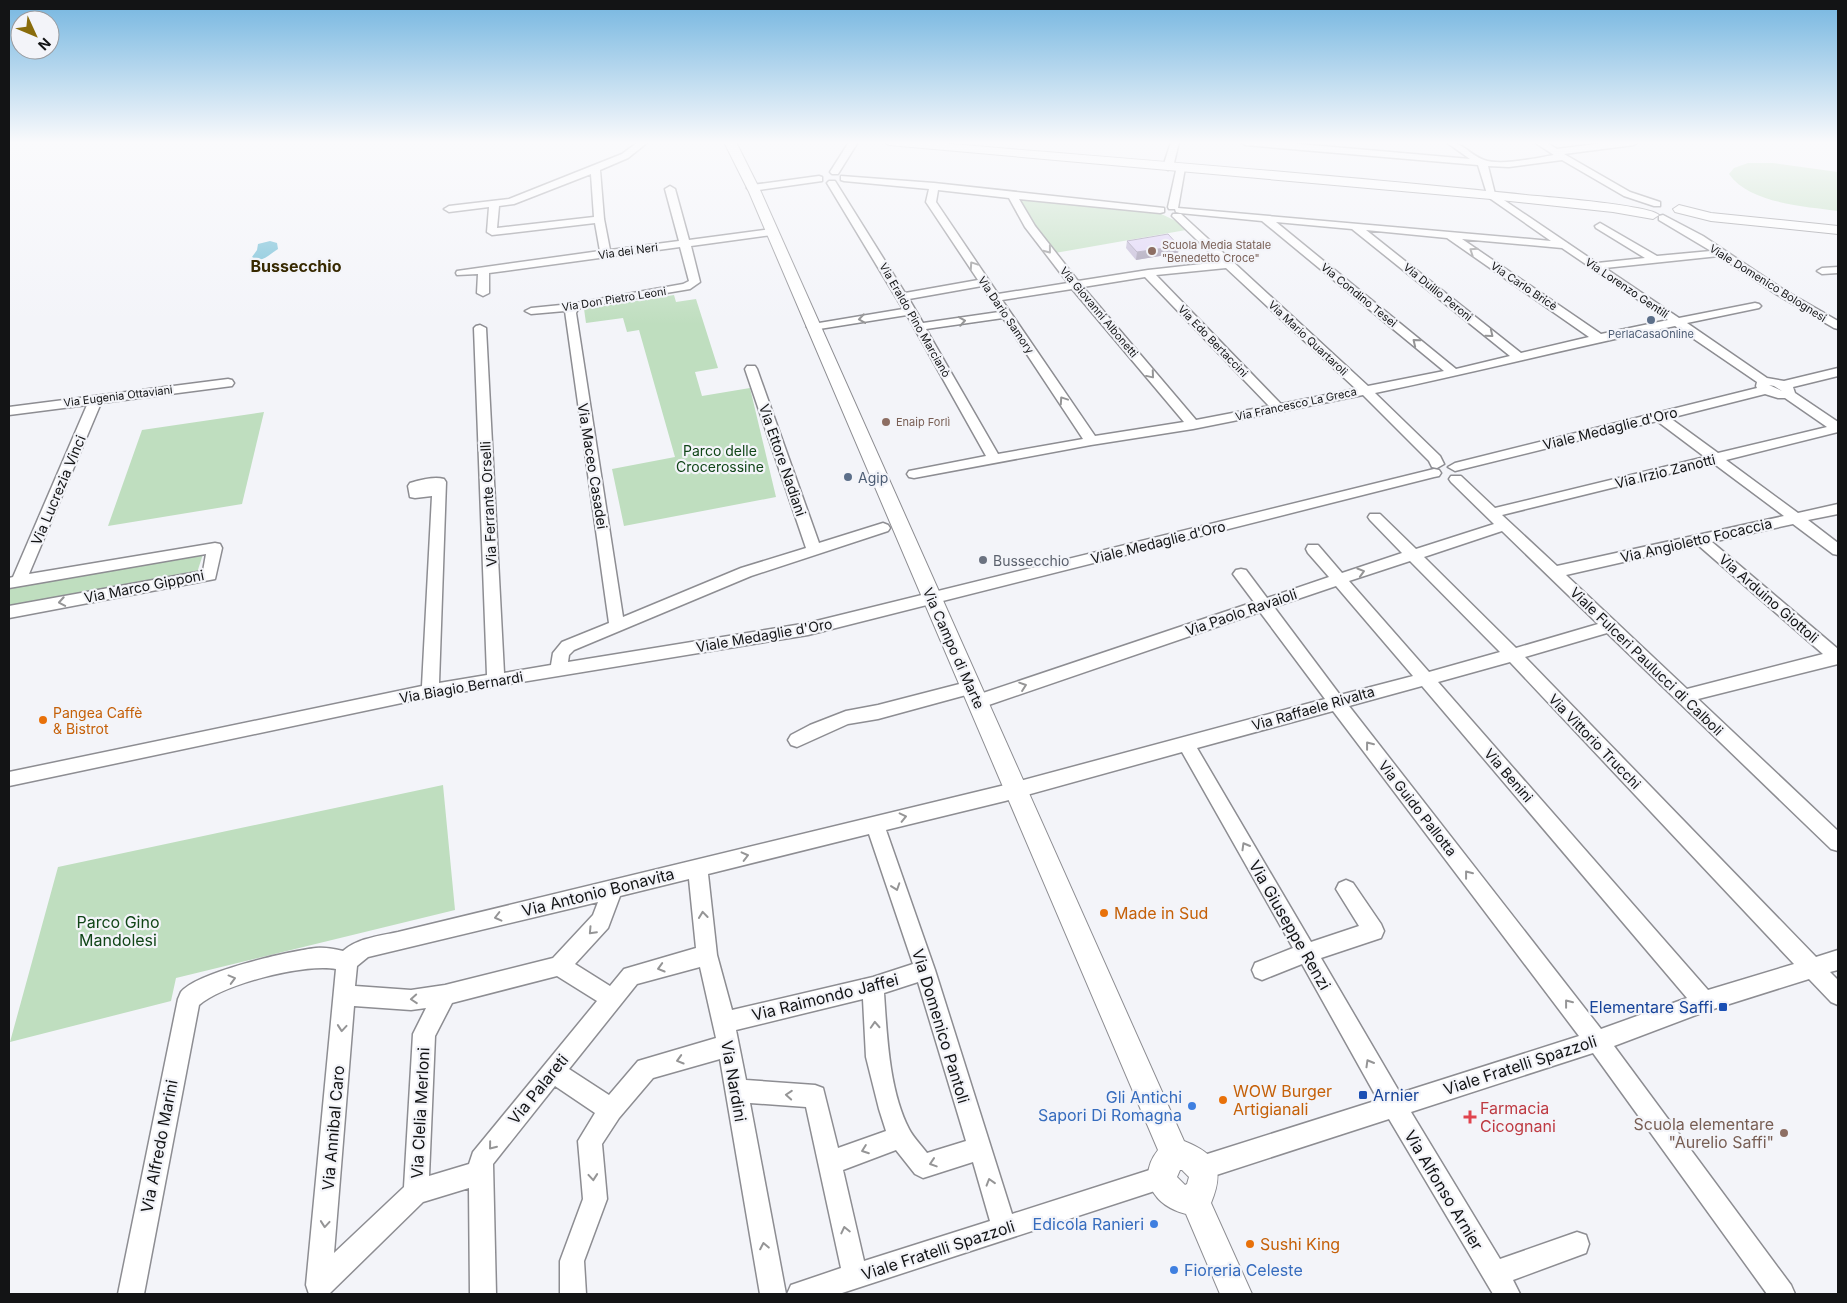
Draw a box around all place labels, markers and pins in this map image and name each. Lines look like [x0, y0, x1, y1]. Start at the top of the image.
place label: Scuola Media Statale "Benedetto Croce" [1162, 238, 1271, 265]
marker: Scuola Media Statale "Benedetto Croce" [1146, 245, 1158, 257]
marker: PerlaCasaOnline [1645, 314, 1657, 326]
place label: PerlaCasaOnline [1608, 327, 1694, 341]
place label: Enaip Forlì [896, 415, 950, 429]
marker: Enaip Forlì [880, 416, 892, 428]
place label: Agip [858, 469, 888, 486]
marker: Agip [842, 471, 854, 483]
place label: Bussecchio [993, 552, 1069, 569]
marker: Bussecchio [977, 554, 989, 566]
place label: Pangea Caffè & Bistrot [53, 704, 142, 737]
marker: Pangea Caffè & Bistrot [37, 714, 49, 726]
place label: Made in Sud [1114, 903, 1208, 923]
marker: Made in Sud [1098, 907, 1110, 919]
place label: Elementare Saffi [1589, 997, 1713, 1017]
marker: Elementare Saffi [1717, 1001, 1729, 1013]
place label: WOW Burger Artigianali [1233, 1081, 1332, 1119]
place label: Arnier [1373, 1085, 1419, 1105]
place label: Gli Antichi Sapori Di Romagna [1038, 1087, 1182, 1125]
marker: Arnier [1357, 1089, 1369, 1101]
marker: WOW Burger Artigianali [1217, 1094, 1229, 1106]
place label: Farmacia Cicognani [1480, 1098, 1556, 1136]
marker: Gli Antichi Sapori Di Romagna [1186, 1100, 1198, 1112]
marker: Farmacia Cicognani [1464, 1111, 1476, 1123]
place label: Scuola elementare "Aurelio Saffi" [1633, 1114, 1774, 1152]
marker: Scuola elementare "Aurelio Saffi" [1778, 1127, 1790, 1139]
place label: Edicola Ranieri [1033, 1214, 1144, 1234]
marker: Edicola Ranieri [1148, 1218, 1160, 1230]
place label: Sushi King [1260, 1234, 1340, 1254]
marker: Sushi King [1244, 1238, 1256, 1250]
place label: Fioreria Celeste [1184, 1260, 1303, 1280]
marker: Fioreria Celeste [1168, 1264, 1180, 1276]

